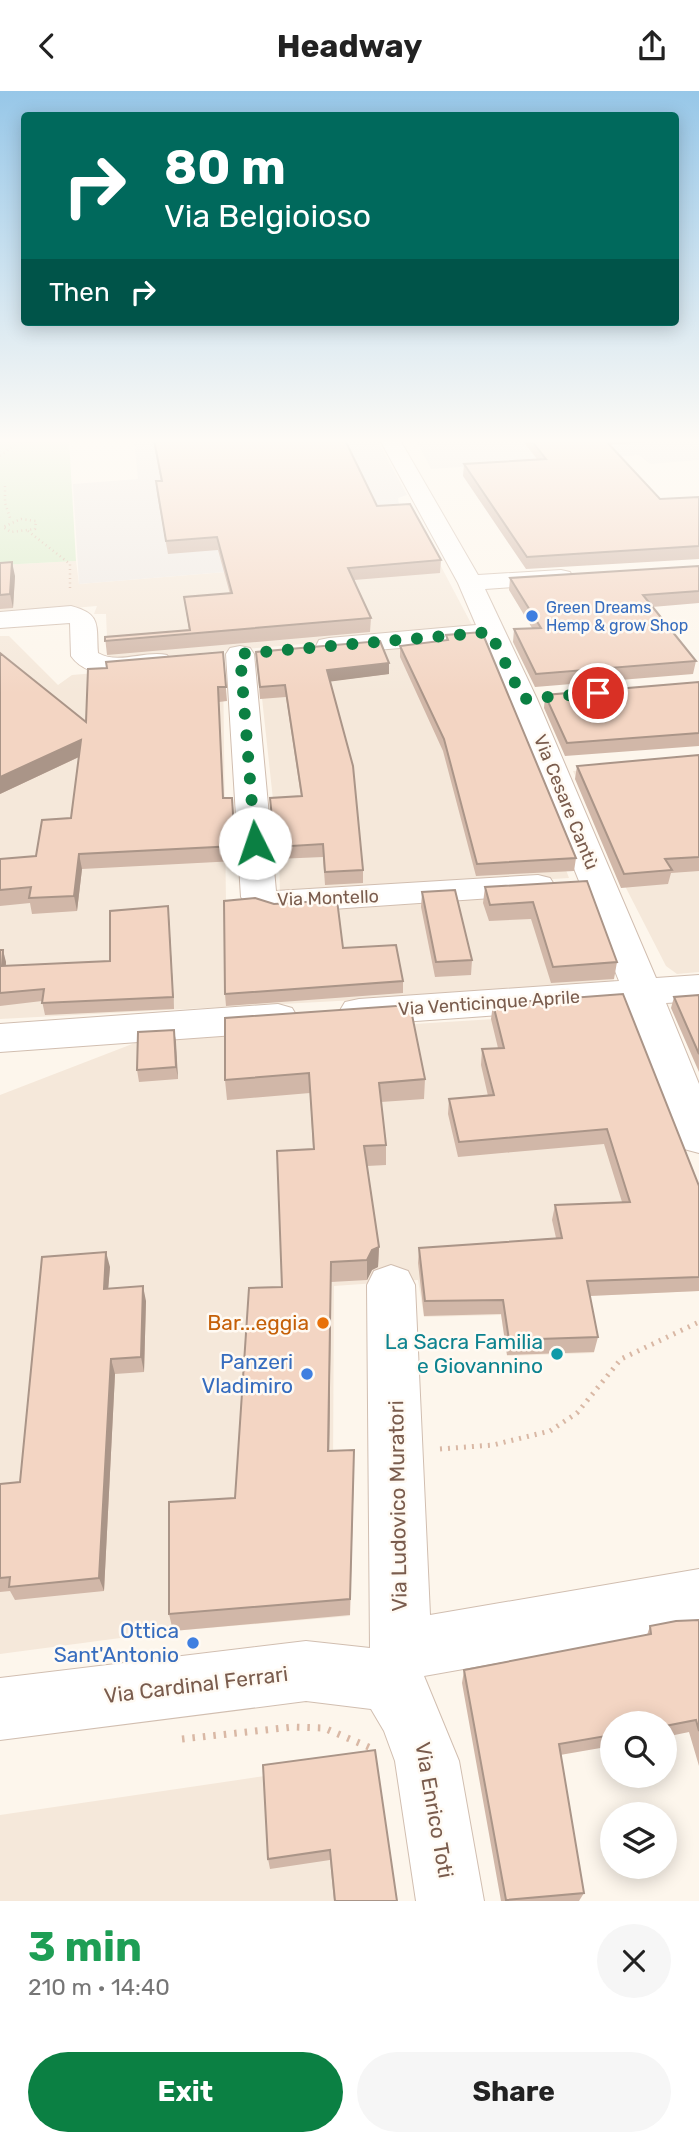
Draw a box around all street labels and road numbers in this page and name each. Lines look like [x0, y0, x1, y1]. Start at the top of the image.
street label: Via Cesare Cantù [529, 731, 603, 873]
street label: Via Montello [277, 885, 379, 911]
street label: Via Venticinque Aprile [397, 986, 581, 1020]
street label: Via Ludovico Muratori [383, 1400, 412, 1612]
street label: Via Cardinal Ferrari [102, 1661, 289, 1708]
street label: Via Enrico Toti [410, 1740, 459, 1880]

